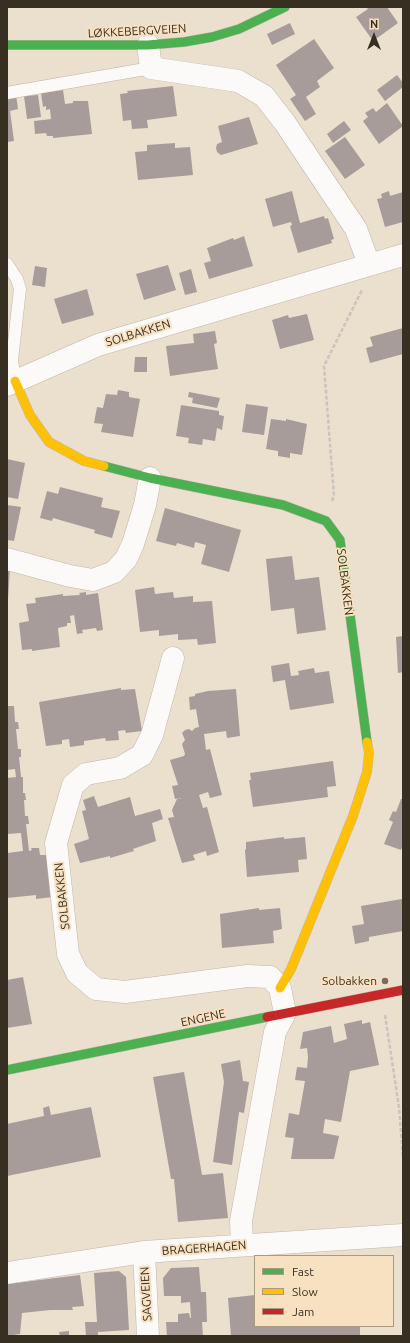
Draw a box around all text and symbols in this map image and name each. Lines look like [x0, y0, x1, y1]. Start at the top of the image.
north arrow [354, 16, 394, 56]
text: N [370, 18, 378, 30]
street label: LØKKEBERGVEIEN [87, 21, 187, 41]
street label: SOLBAKKEN [104, 316, 172, 350]
street label: SOLBAKKEN [334, 548, 356, 616]
street label: SOLBAKKEN [51, 862, 73, 930]
place label: Solbakken [322, 974, 377, 988]
marker: Solbakken [380, 976, 390, 986]
street label: ENGENE [179, 1006, 227, 1030]
street label: BRAGERHAGEN [161, 1238, 247, 1258]
legend [254, 1255, 394, 1327]
text: Fast [292, 1265, 314, 1278]
street label: SAGVEIEN [137, 1266, 155, 1322]
text: Slow [292, 1285, 318, 1298]
text: Jam [292, 1305, 314, 1318]

